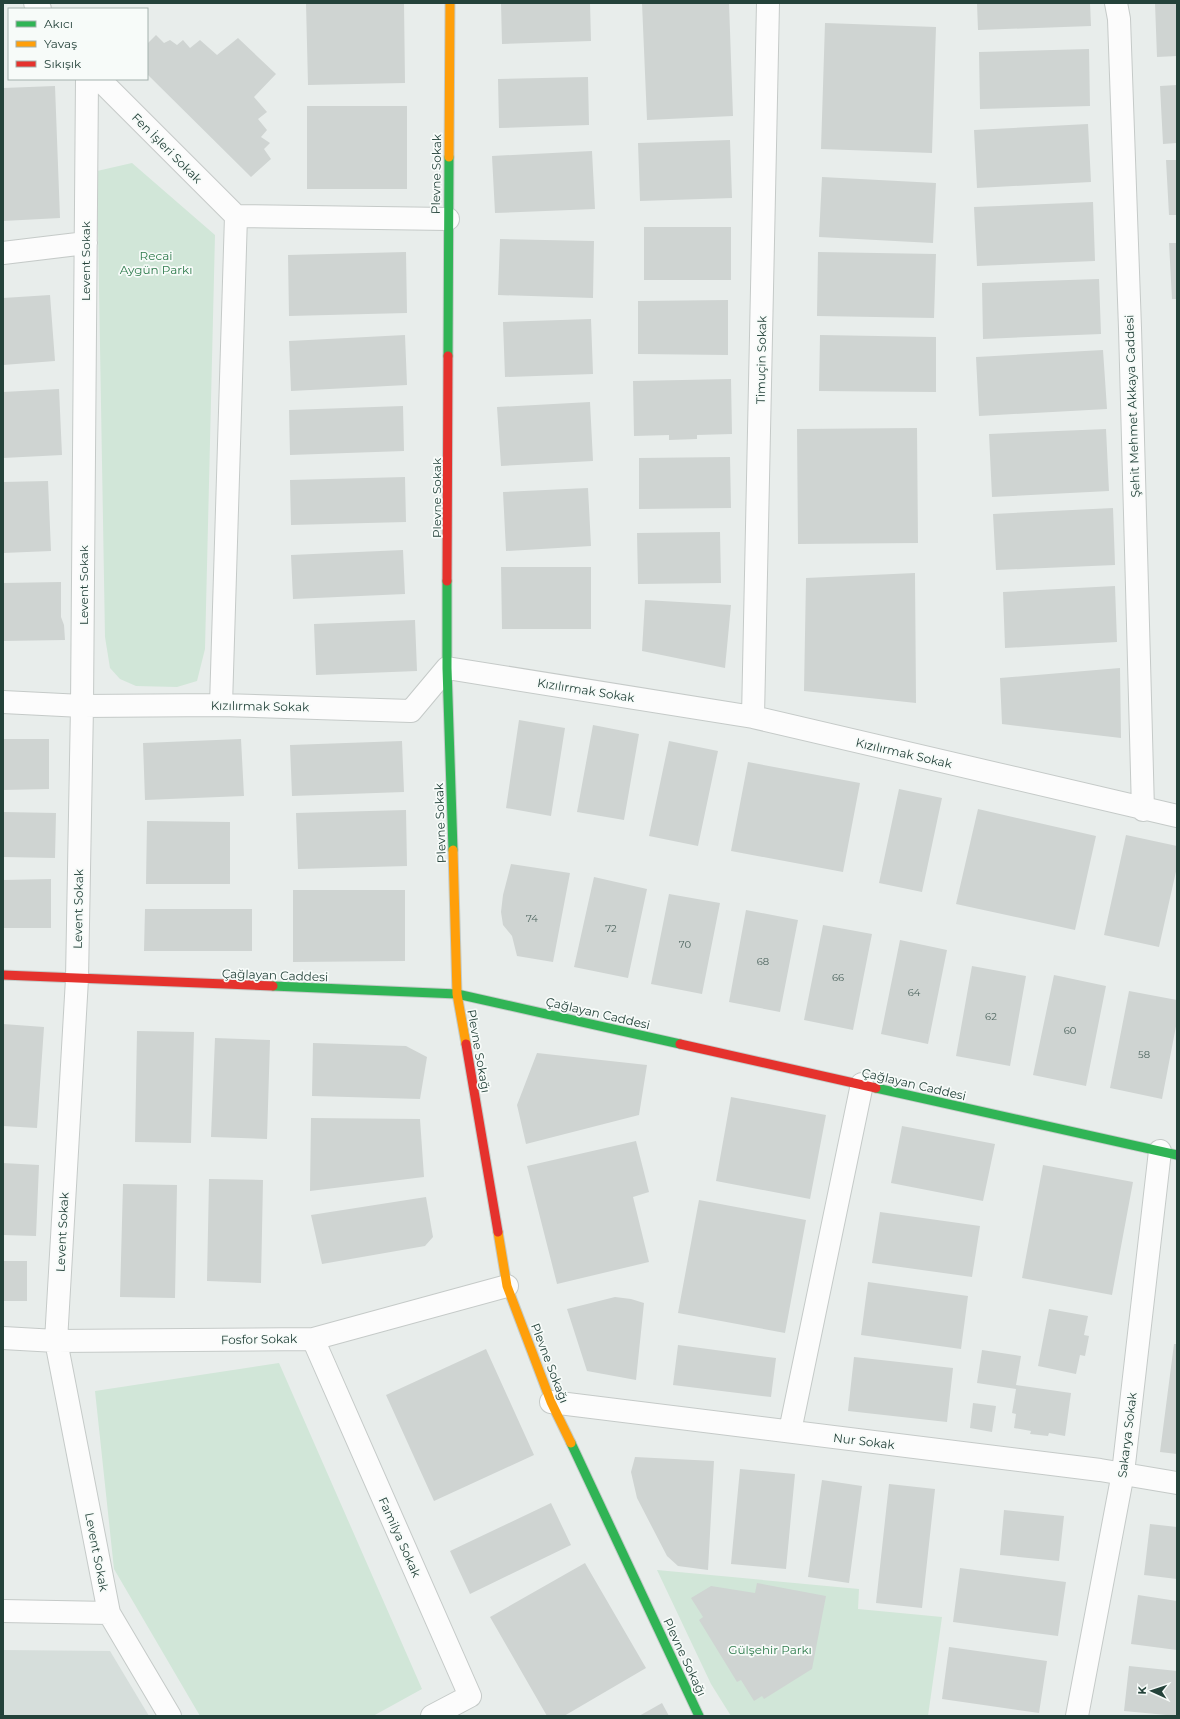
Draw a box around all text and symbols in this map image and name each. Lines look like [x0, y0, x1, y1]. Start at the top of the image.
legend [8, 8, 148, 80]
text: Akıcı [44, 16, 73, 31]
text: Yavaş [44, 36, 77, 51]
text: Sıkışık [44, 56, 82, 71]
street label: Fen İşleri Sokak [129, 110, 206, 187]
street label: Plevne Sokak [428, 133, 444, 214]
street label: Levent Sokak [78, 220, 93, 301]
park label: Recai Aygün Parkı [120, 248, 192, 277]
street label: Şehit Mehmet Akkaya Caddesi [1121, 314, 1143, 498]
street label: Timuçin Sokak [753, 315, 769, 404]
street label: Plevne Sokak [429, 457, 444, 538]
street label: Levent Sokak [76, 544, 91, 625]
street label: Kızılırmak Sokak [536, 675, 637, 705]
street label: Kızılırmak Sokak [211, 698, 310, 714]
street label: Kızılırmak Sokak [854, 735, 954, 772]
street label: Plevne Sokak [431, 782, 449, 863]
street label: Levent Sokak [70, 868, 86, 949]
house number: 74 [526, 912, 538, 925]
house number: 72 [605, 922, 617, 935]
house number: 70 [679, 938, 692, 951]
house number: 68 [757, 955, 769, 968]
street label: Çağlayan Caddesi [222, 966, 328, 984]
house number: 66 [832, 971, 844, 984]
house number: 64 [908, 986, 921, 999]
street label: Çağlayan Caddesi [544, 994, 652, 1032]
street label: Plevne Sokağı [464, 1008, 494, 1094]
house number: 62 [985, 1010, 997, 1023]
house number: 60 [1064, 1024, 1077, 1037]
house number: 58 [1138, 1048, 1150, 1061]
street label: Çağlayan Caddesi [860, 1065, 968, 1103]
street label: Levent Sokak [52, 1191, 72, 1272]
street label: Plevne Sokağı [528, 1321, 572, 1405]
street label: Fosfor Sokak [221, 1331, 298, 1347]
street label: Sakarya Sokak [1114, 1391, 1140, 1479]
street label: Nur Sokak [832, 1430, 896, 1452]
street label: Familya Sokak [376, 1495, 425, 1580]
street label: Levent Sokak [82, 1511, 112, 1594]
street label: Plevne Sokağı [660, 1616, 710, 1698]
park label: Gülşehir Parkı [728, 1642, 812, 1657]
north arrow [1132, 1671, 1172, 1711]
text: K [1135, 1685, 1149, 1695]

